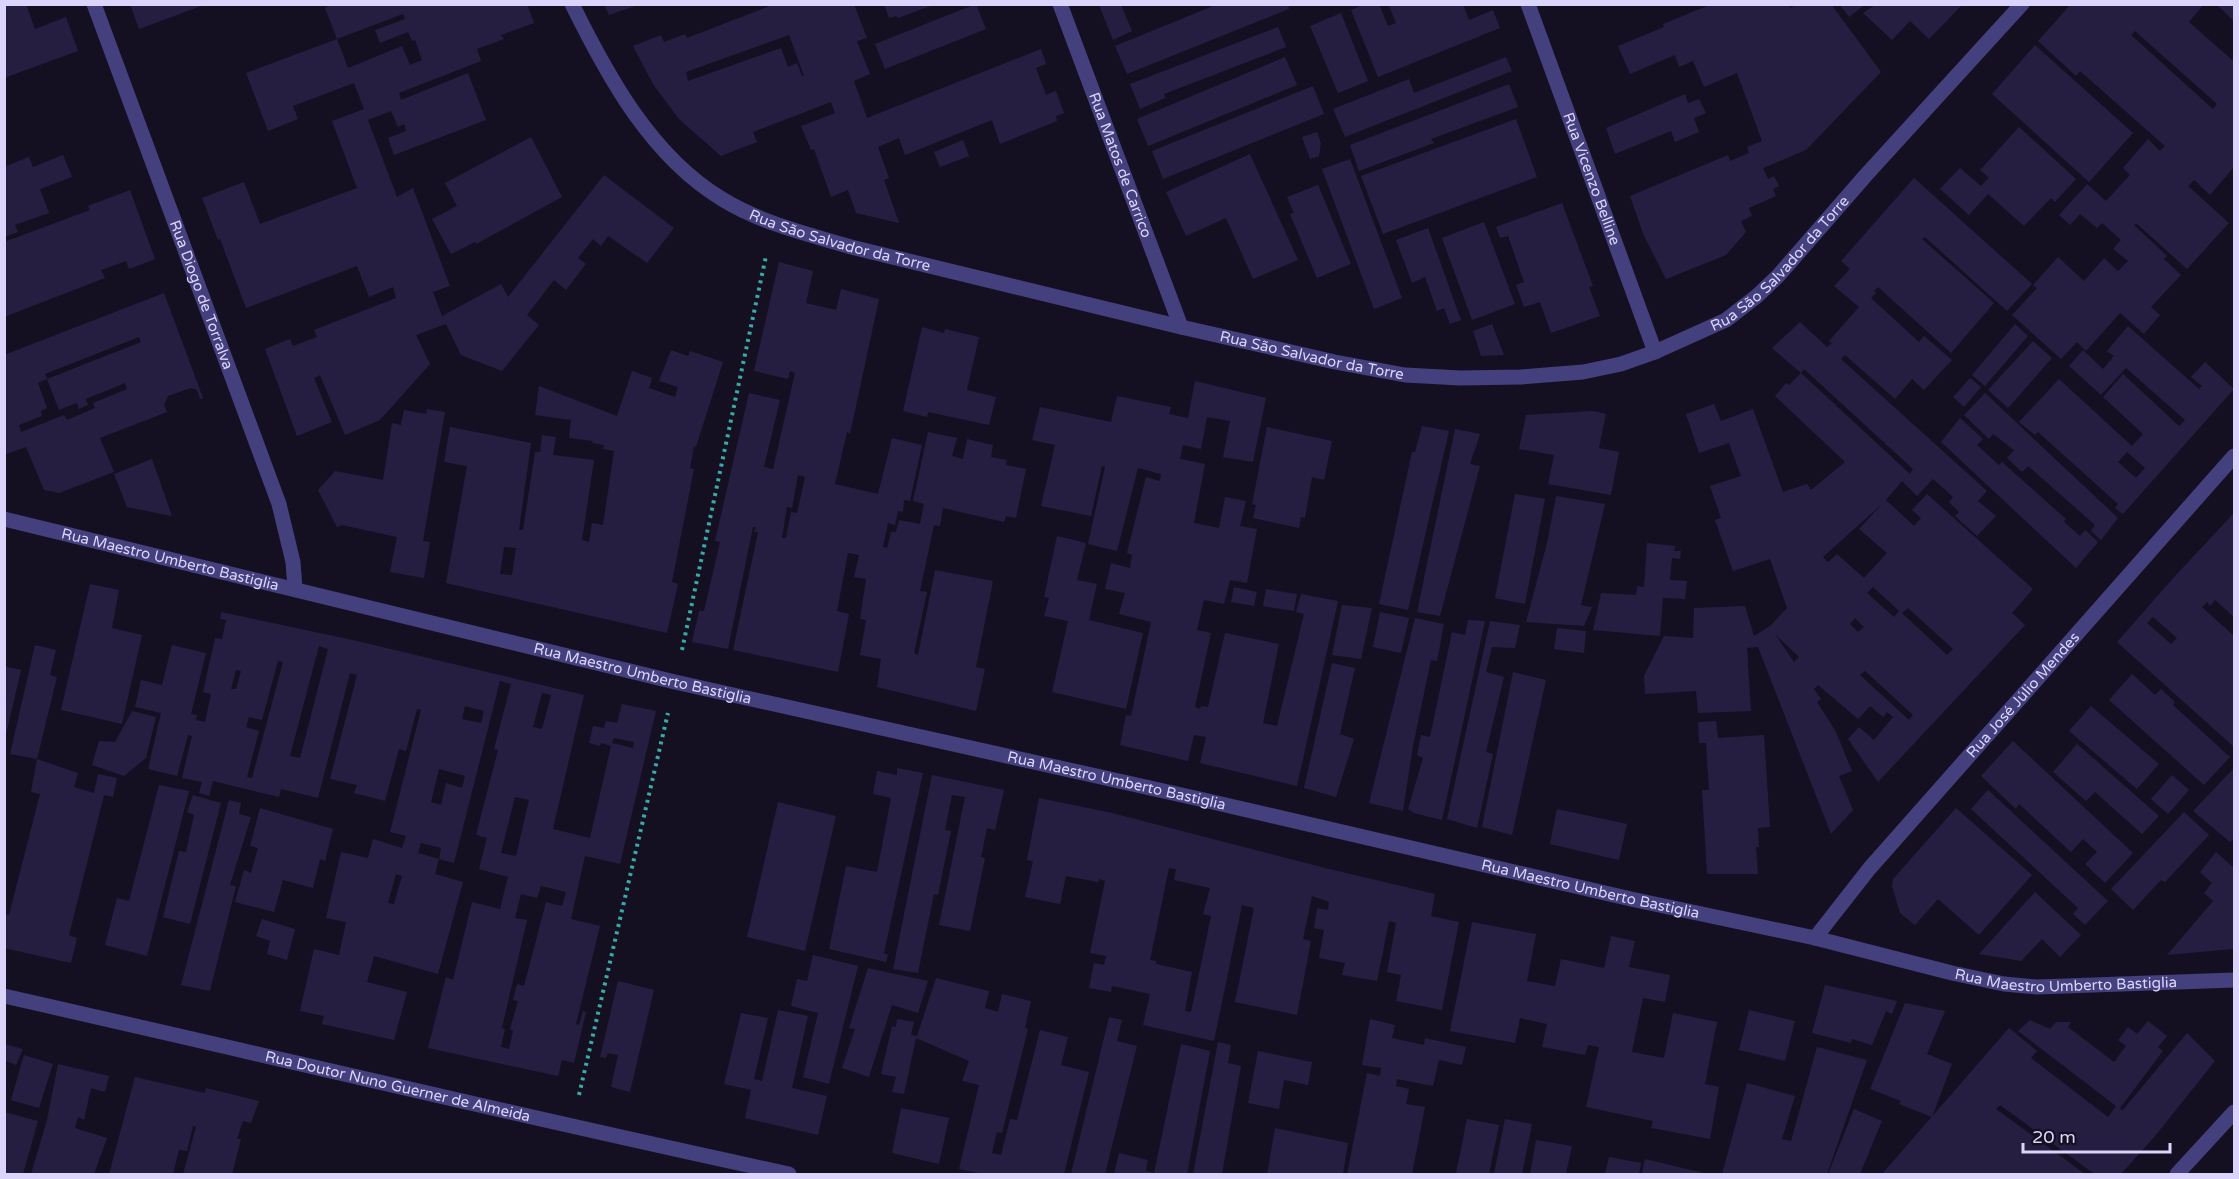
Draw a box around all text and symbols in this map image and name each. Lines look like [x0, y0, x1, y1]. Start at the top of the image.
street label: Rua Matos de Carrico [1085, 90, 1156, 240]
street label: Rua Vicenzo Belline [1559, 110, 1624, 248]
street label: Rua São Salvador da Torre [1708, 192, 1853, 335]
street label: Rua São Salvador da Torre [746, 206, 932, 275]
street label: Rua Diogo de Torralva [166, 218, 237, 372]
street label: Rua São Salvador da Torre [1218, 327, 1405, 384]
street label: Rua Maestro Umberto Bastiglia [60, 524, 281, 594]
street label: Rua José Júlio Mendes [1963, 628, 2083, 761]
street label: Rua Maestro Umberto Bastiglia [532, 639, 753, 708]
street label: Rua Maestro Umberto Bastiglia [1006, 747, 1228, 814]
street label: Rua Maestro Umberto Bastiglia [1479, 856, 1701, 922]
street label: Rua Maestro Umberto Bastiglia [1953, 965, 2177, 996]
street label: Rua Doutor Nuno Guerner de Almeida [263, 1047, 532, 1126]
scale bar [2023, 1116, 2170, 1154]
text: 20 m [2032, 1126, 2076, 1148]

